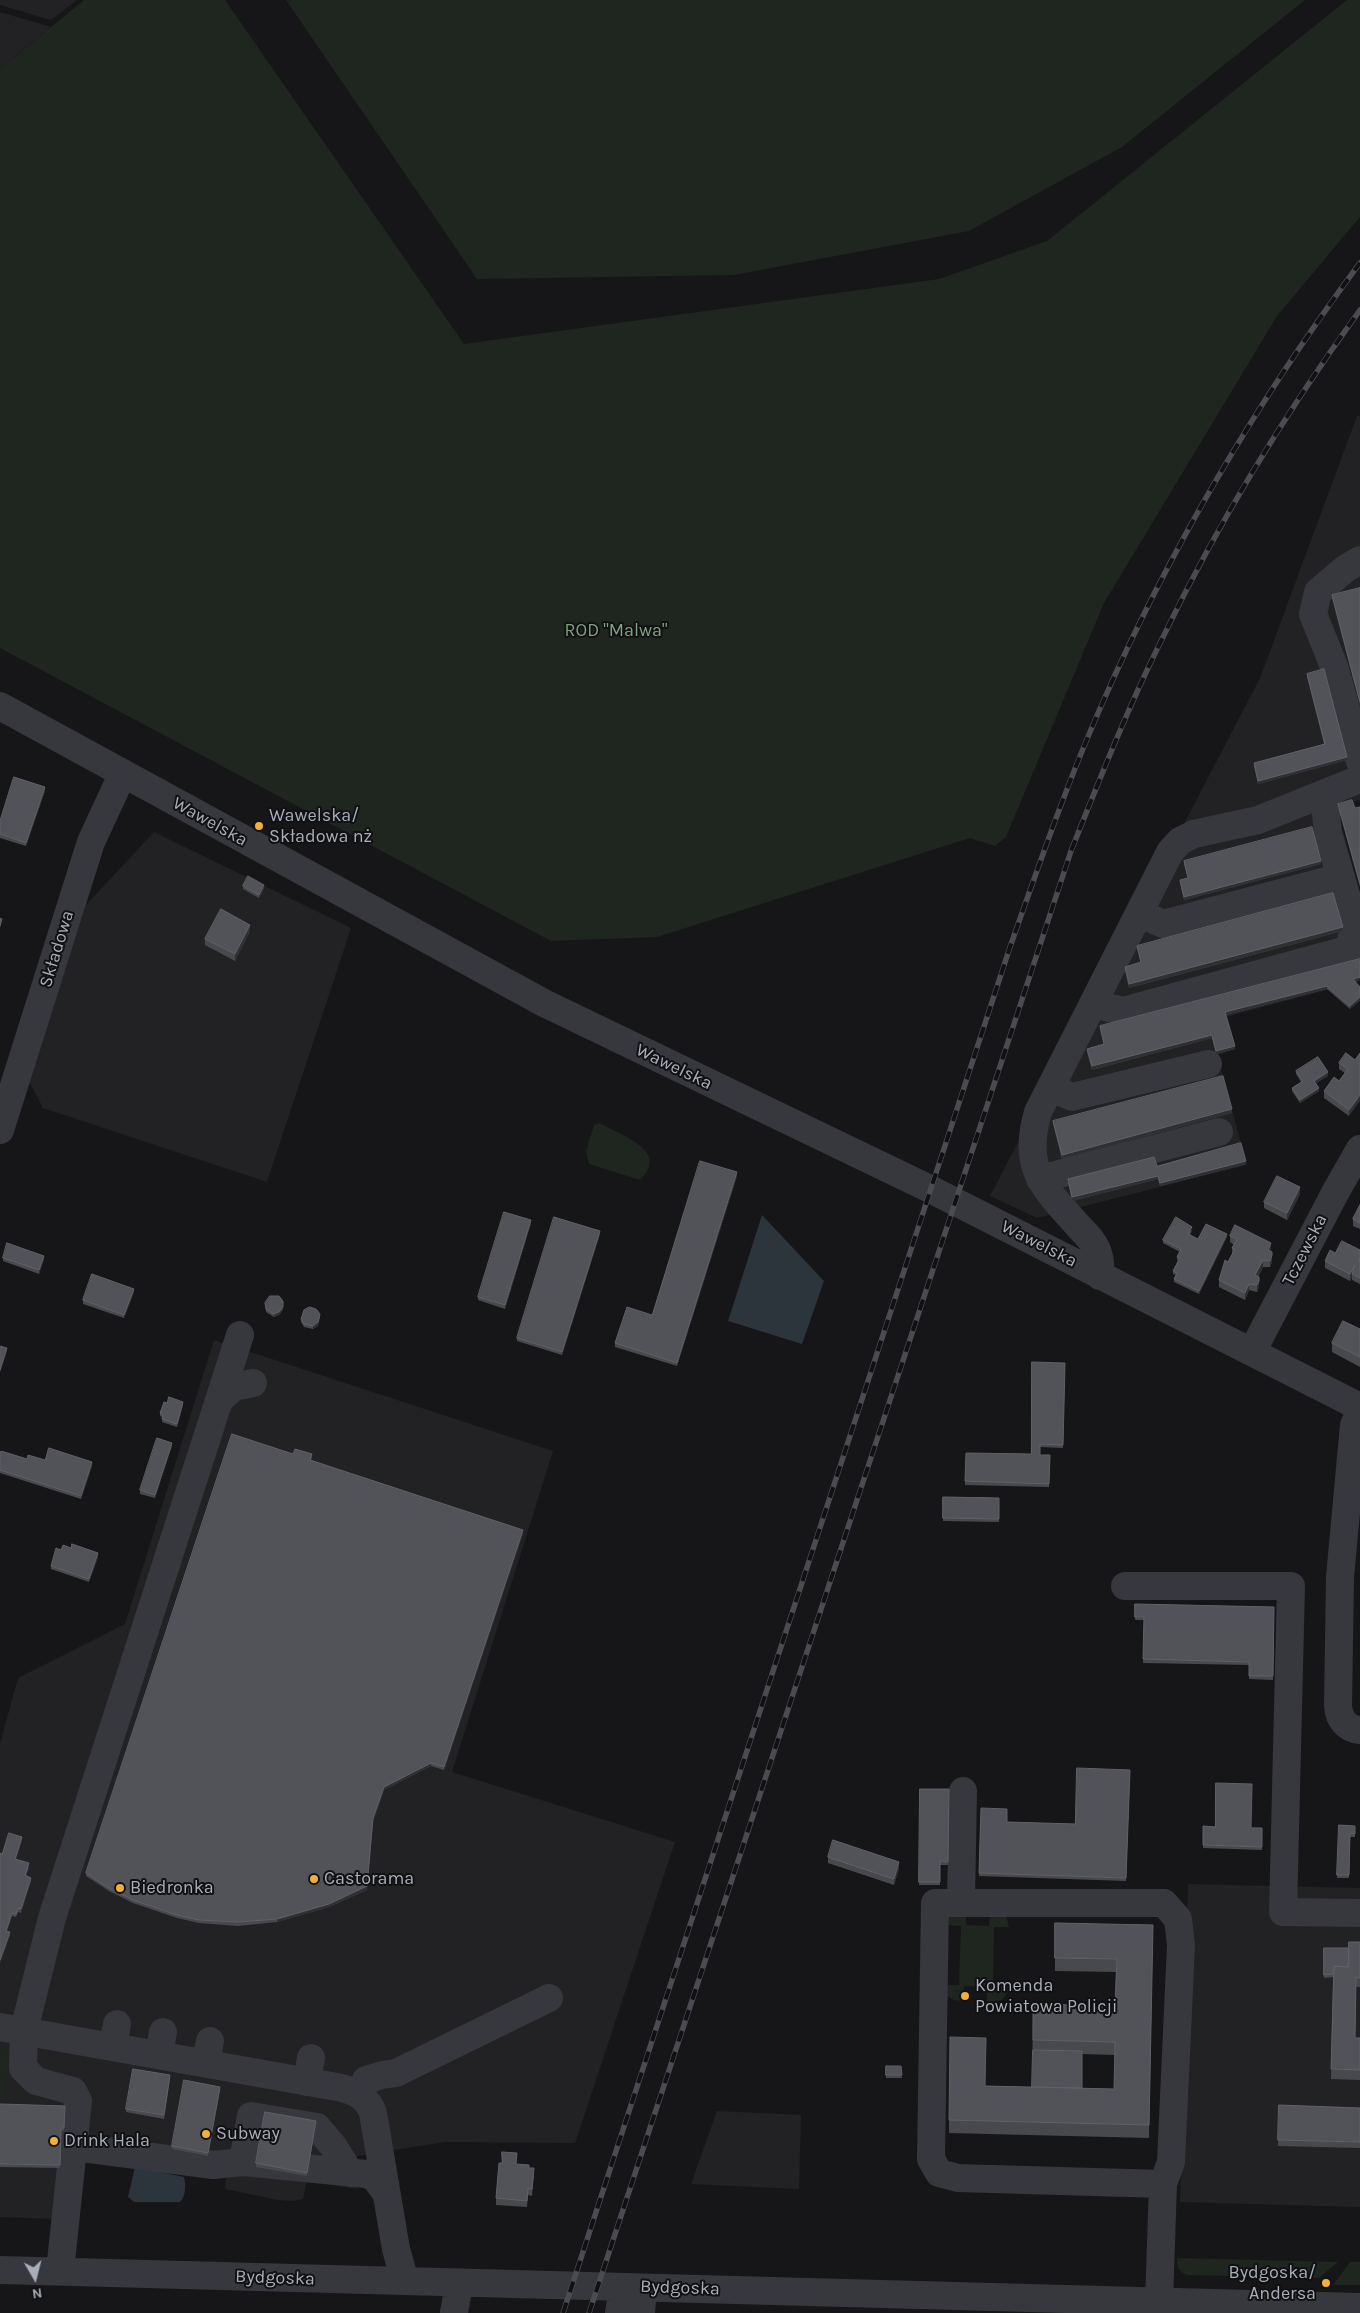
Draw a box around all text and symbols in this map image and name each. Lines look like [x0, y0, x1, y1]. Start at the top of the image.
park label: ROD "Malwa" [565, 620, 667, 642]
street label: Wawelska [169, 793, 251, 851]
place label: Wawelska/ Składowa nż [269, 805, 372, 848]
marker: Wawelska/ Składowa nż [253, 820, 265, 832]
street label: Składowa [35, 908, 79, 990]
street label: Wawelska [632, 1039, 716, 1095]
street label: Tczewska [1278, 1211, 1332, 1289]
street label: Wawelska [997, 1216, 1081, 1272]
place label: Castorama [324, 1868, 414, 1890]
marker: Castorama [308, 1873, 320, 1885]
place label: Biedronka [130, 1877, 214, 1899]
marker: Biedronka [114, 1882, 126, 1894]
place label: Komenda Powiatowa Policji [975, 1975, 1117, 2018]
marker: Komenda Powiatowa Policji [959, 1990, 971, 2002]
place label: Subway [216, 2123, 280, 2145]
marker: Subway [200, 2128, 212, 2140]
place label: Drink Hala [64, 2130, 150, 2152]
marker: Drink Hala [48, 2135, 60, 2147]
north arrow [10, 2253, 60, 2303]
place label: Bydgoska/ Andersa [1228, 2262, 1316, 2304]
street label: Bydgoska [235, 2266, 315, 2290]
street label: Bydgoska [640, 2276, 720, 2300]
marker: Bydgoska/ Andersa [1320, 2277, 1332, 2289]
text: N [31, 2284, 43, 2302]

